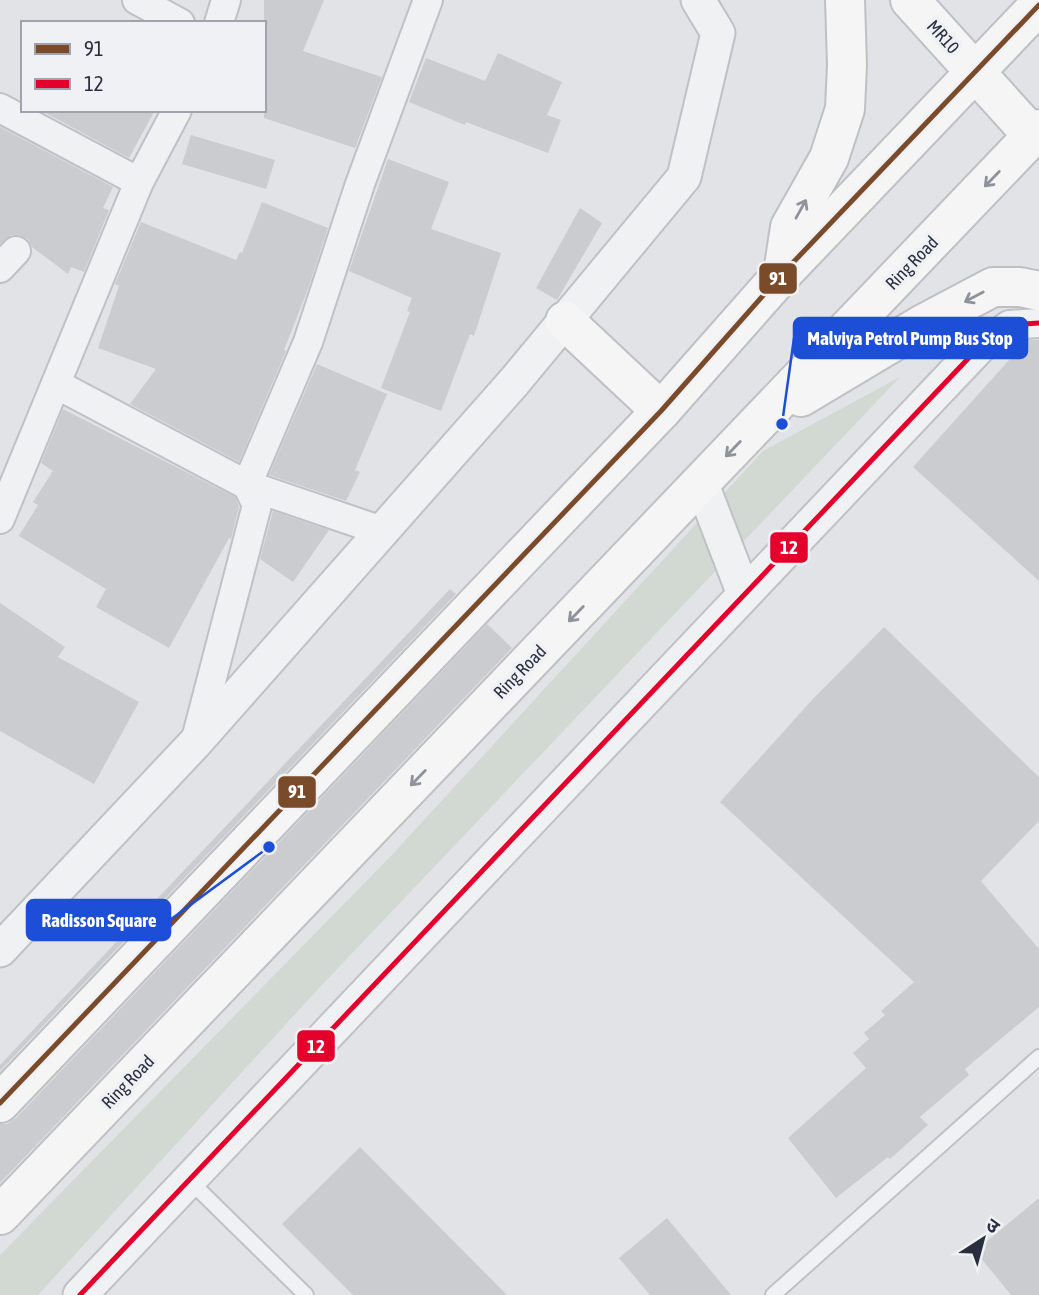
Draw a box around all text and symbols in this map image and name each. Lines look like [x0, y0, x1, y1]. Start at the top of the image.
street label: MR10 [923, 16, 964, 58]
legend [21, 21, 266, 112]
text: 91 [84, 36, 104, 60]
text: 12 [84, 71, 104, 95]
one-way arrow [984, 170, 1000, 188]
one-way arrow [794, 199, 808, 219]
street label: Ring Road [881, 231, 942, 294]
line badge: 91 [758, 262, 798, 295]
text: 91 [769, 267, 787, 289]
one-way arrow [964, 291, 985, 304]
callout: Malviya Petrol Pump Bus Stop [794, 318, 1027, 358]
text: Malviya Petrol Pump Bus Stop [807, 327, 1013, 349]
one-way arrow [725, 440, 741, 458]
line badge: 12 [769, 531, 809, 564]
text: 12 [780, 536, 798, 558]
one-way arrow [567, 605, 584, 622]
street label: Ring Road [489, 640, 550, 703]
one-way arrow [410, 769, 427, 786]
line badge: 91 [277, 775, 317, 809]
text: 91 [288, 780, 306, 802]
callout: Radisson Square [27, 900, 170, 940]
text: Radisson Square [41, 909, 157, 931]
line badge: 12 [296, 1029, 336, 1063]
text: 12 [307, 1035, 325, 1057]
street label: Ring Road [97, 1050, 158, 1113]
north arrow [948, 1204, 1018, 1274]
text: उ [982, 1213, 1005, 1238]

